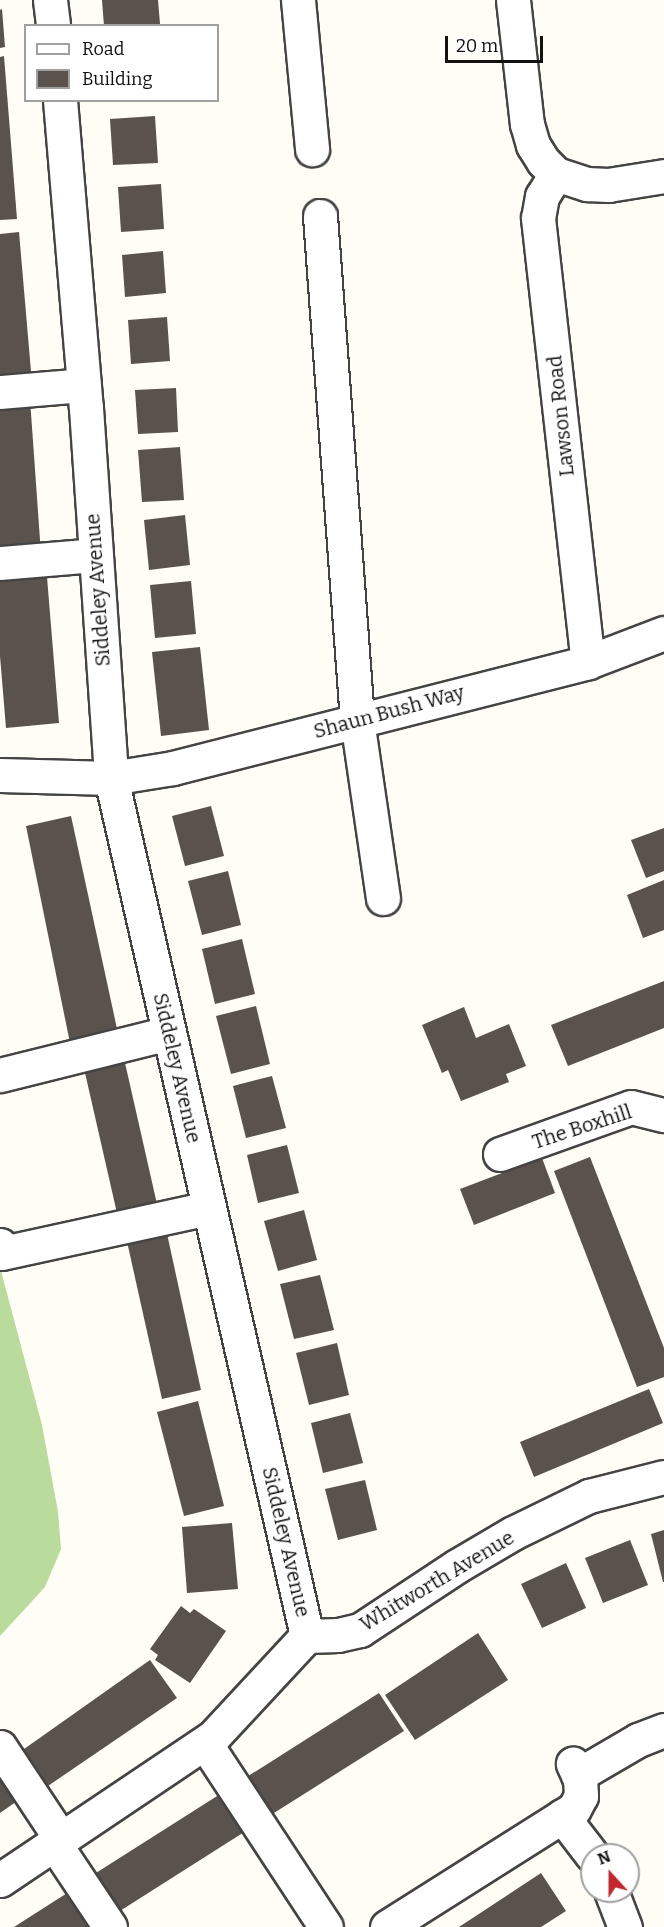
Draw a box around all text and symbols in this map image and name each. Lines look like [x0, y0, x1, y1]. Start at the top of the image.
legend [24, 24, 219, 102]
scale bar [448, 24, 546, 62]
text: 20 m [456, 35, 498, 57]
text: Road [82, 38, 124, 60]
text: Building [82, 68, 153, 90]
street label: Lawson Road [543, 354, 579, 478]
street label: Siddeley Avenue [81, 513, 115, 667]
street label: Shaun Bush Way [311, 680, 467, 744]
street label: Siddeley Avenue [148, 991, 206, 1145]
street label: The Boxhill [529, 1100, 635, 1154]
street label: Siddeley Avenue [257, 1465, 315, 1619]
street label: Whitworth Avenue [356, 1526, 518, 1636]
north arrow [580, 1843, 640, 1903]
text: N [595, 1847, 613, 1869]

